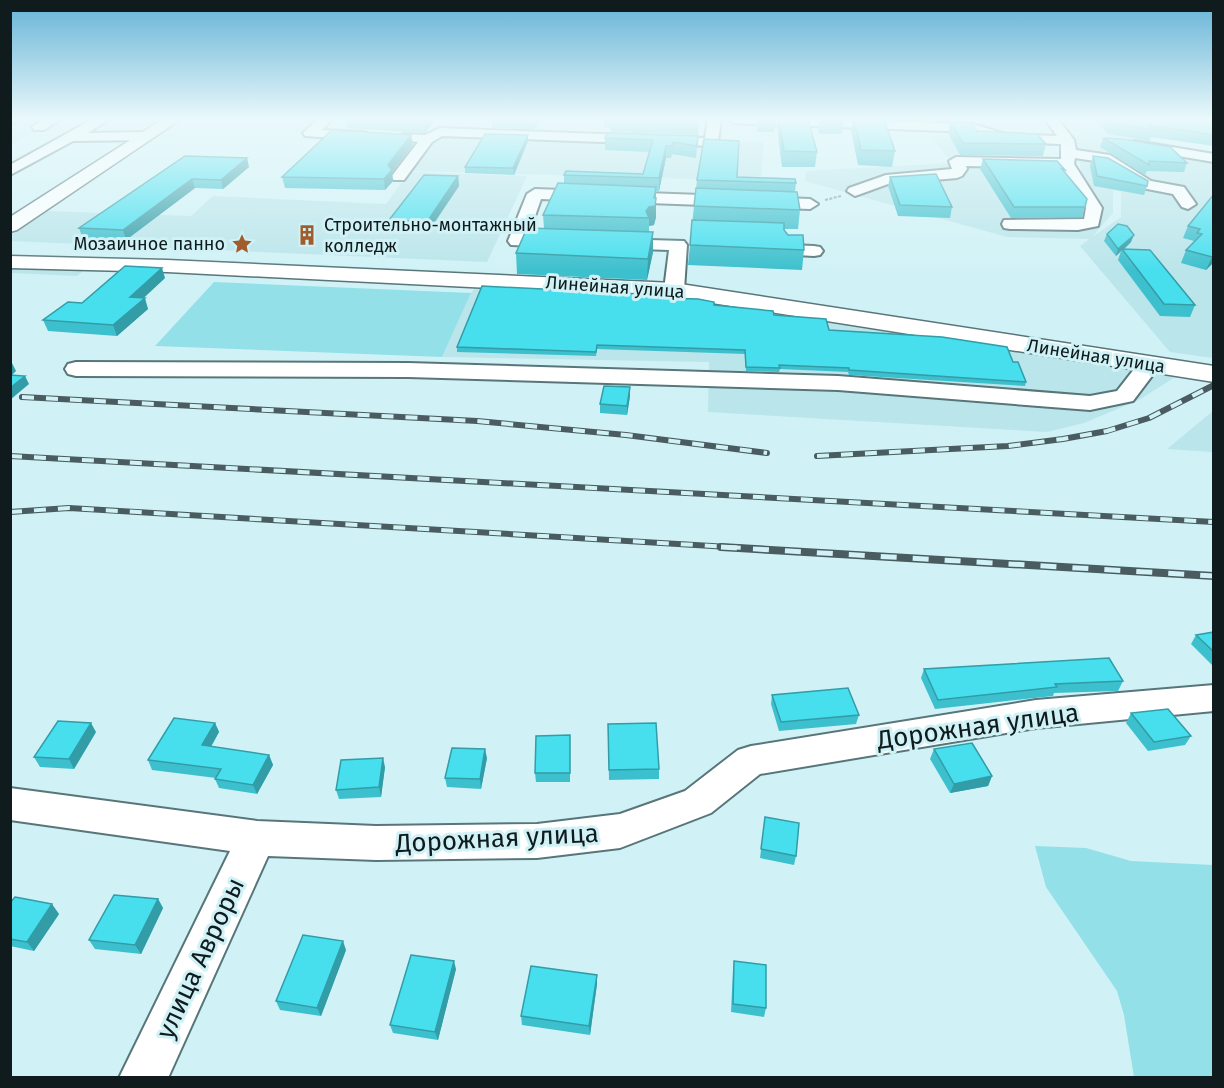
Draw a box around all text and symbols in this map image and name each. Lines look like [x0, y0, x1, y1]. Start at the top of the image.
place label: Строительно-монтажный колледж [324, 214, 537, 257]
building icon: Строительно-монтажный колледж [295, 223, 319, 247]
place icon: Мозаичное панно [230, 232, 254, 256]
place label: Мозаичное панно [74, 233, 225, 255]
street label: Линейная улица [545, 271, 685, 303]
street label: Линейная улица [1026, 334, 1166, 378]
street label: Дорожная улица [874, 697, 1081, 756]
street label: Дорожная улица [394, 818, 599, 859]
street label: улица Авроры [150, 873, 251, 1044]

